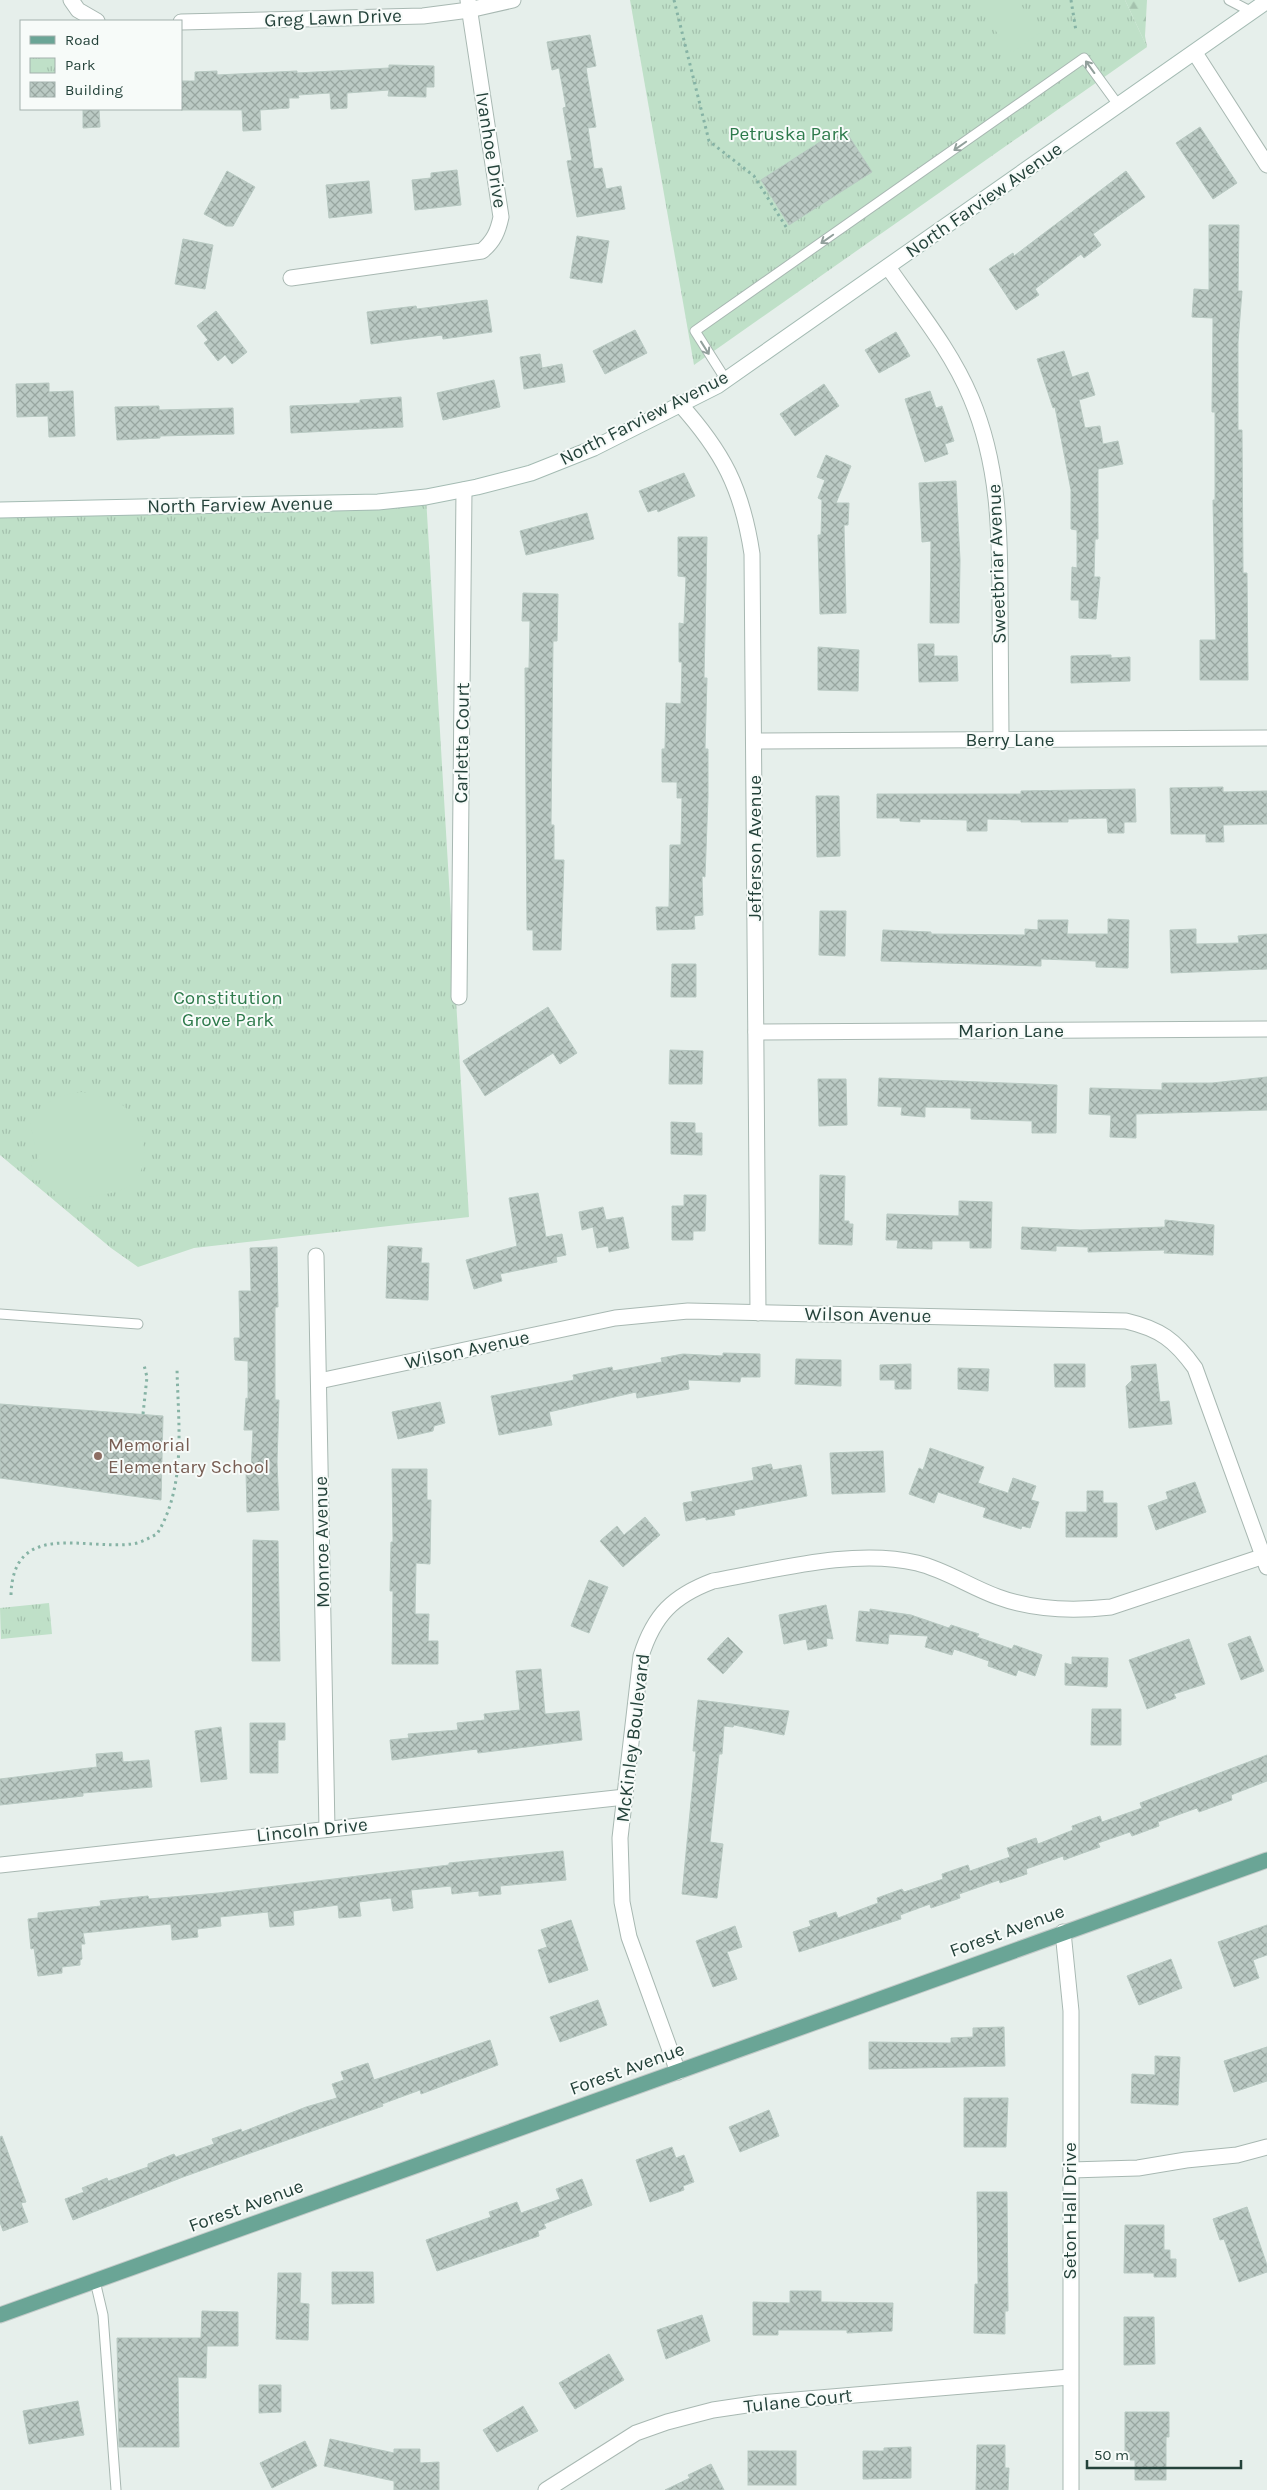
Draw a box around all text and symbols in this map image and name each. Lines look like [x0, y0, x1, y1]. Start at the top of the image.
street label: Greg Lawn Drive [264, 5, 402, 31]
legend [20, 20, 182, 110]
text: Road [65, 31, 100, 49]
text: Park [65, 56, 95, 74]
one-way arrow [1085, 60, 1095, 74]
text: Building [65, 81, 123, 99]
street label: Ivanhoe Drive [471, 90, 511, 210]
park label: Petruska Park [729, 123, 849, 145]
street label: North Farview Avenue [902, 138, 1066, 262]
one-way arrow [953, 141, 967, 151]
one-way arrow [820, 234, 834, 244]
one-way arrow [700, 340, 710, 354]
street label: North Farview Avenue [556, 366, 732, 470]
street label: Sweetbriar Avenue [983, 484, 1011, 644]
street label: North Farview Avenue [147, 492, 333, 518]
street label: Carletta Court [450, 682, 474, 804]
street label: Berry Lane [965, 729, 1055, 751]
street label: Jefferson Avenue [744, 775, 766, 921]
park label: Constitution Grove Park [173, 987, 283, 1031]
street label: Marion Lane [958, 1020, 1064, 1042]
street label: Wilson Avenue [804, 1303, 932, 1327]
street label: Wilson Avenue [403, 1326, 531, 1374]
place label: Memorial Elementary School [108, 1434, 269, 1478]
marker: Memorial Elementary School [92, 1450, 104, 1462]
street label: Monroe Avenue [310, 1476, 334, 1608]
street label: McKinley Boulevard [612, 1652, 654, 1824]
street label: Lincoln Drive [255, 1813, 369, 1847]
street label: Forest Avenue [947, 1900, 1067, 1962]
street label: Forest Avenue [567, 2038, 687, 2100]
street label: Seton Hall Drive [1059, 2142, 1081, 2280]
street label: Forest Avenue [186, 2175, 306, 2237]
street label: Tulane Court [743, 2384, 853, 2418]
scale bar [1087, 2438, 1241, 2470]
text: 50 m [1094, 2446, 1129, 2464]

